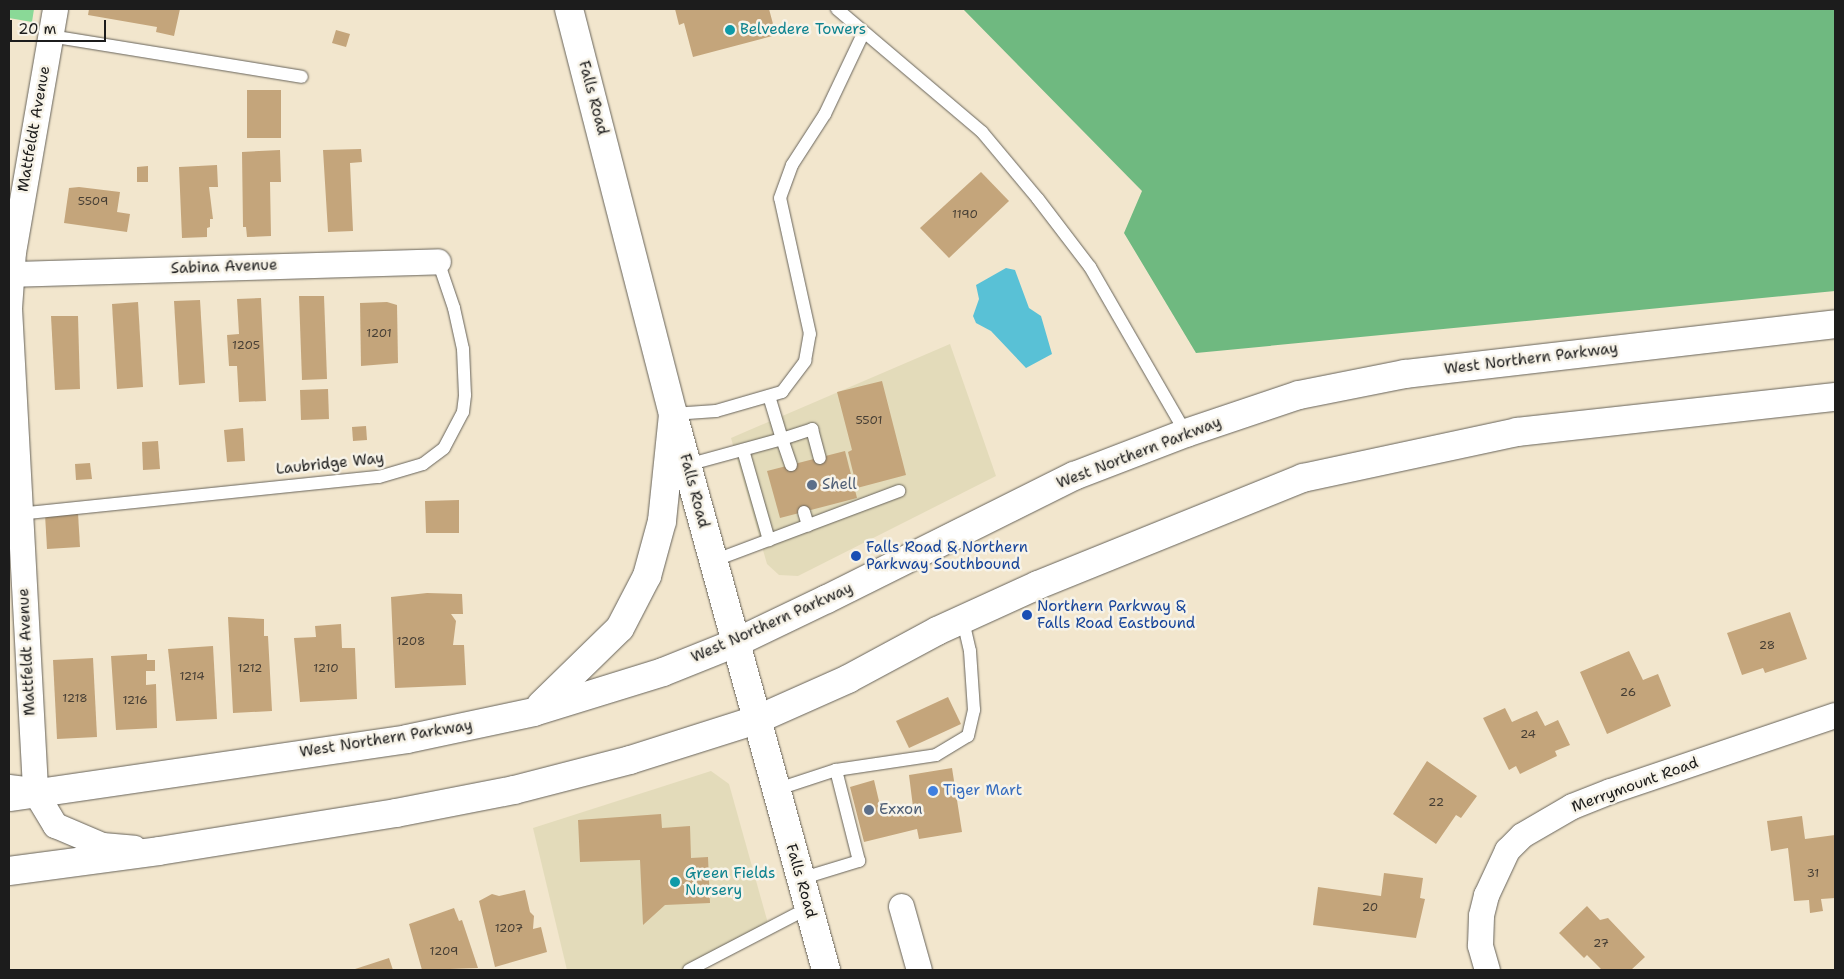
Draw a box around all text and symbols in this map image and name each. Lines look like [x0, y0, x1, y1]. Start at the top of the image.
scale bar [12, 10, 109, 42]
text: 20 m [18, 19, 57, 39]
place label: Belvedere Towers [740, 21, 866, 39]
marker: Belvedere Towers [724, 24, 736, 36]
street label: Falls Road [574, 59, 612, 137]
street label: Mattfeldt Avenue [14, 65, 54, 193]
house number: 5509 [78, 195, 108, 209]
house number: 1190 [952, 208, 978, 222]
street label: Sabina Avenue [170, 256, 278, 278]
house number: 1201 [366, 327, 392, 341]
house number: 1205 [232, 339, 260, 353]
street label: West Northern Parkway [1443, 339, 1619, 379]
street label: West Northern Parkway [1054, 413, 1224, 493]
house number: 5501 [855, 414, 883, 428]
street label: Laubridge Way [275, 449, 385, 479]
street label: Falls Road [675, 452, 713, 530]
place label: Shell [822, 476, 857, 494]
marker: Shell [806, 479, 818, 491]
place label: Falls Road & Northern Parkway Southbound [866, 538, 1028, 573]
marker: Falls Road & Northern Parkway Southbound [850, 550, 862, 562]
street label: West Northern Parkway [689, 579, 855, 667]
street label: Mattfeldt Avenue [15, 588, 39, 716]
place label: Northern Parkway & Falls Road Eastbound [1037, 597, 1195, 632]
marker: Northern Parkway & Falls Road Eastbound [1021, 609, 1033, 621]
house number: 1208 [396, 635, 426, 649]
house number: 28 [1759, 639, 1775, 653]
house number: 1212 [237, 662, 263, 676]
house number: 1210 [313, 662, 339, 676]
house number: 1214 [179, 670, 205, 684]
house number: 26 [1620, 686, 1636, 700]
house number: 1218 [62, 692, 88, 706]
house number: 1216 [122, 694, 148, 708]
street label: West Northern Parkway [298, 716, 474, 762]
house number: 24 [1520, 728, 1536, 742]
street label: Merrymount Road [1569, 754, 1701, 816]
place label: Tiger Mart [943, 782, 1022, 800]
marker: Tiger Mart [927, 785, 939, 797]
house number: 22 [1428, 796, 1444, 810]
place label: Exxon [879, 801, 922, 819]
marker: Exxon [863, 804, 875, 816]
street label: Falls Road [782, 842, 820, 920]
place label: Green Fields Nursery [685, 864, 775, 899]
house number: 31 [1807, 867, 1819, 881]
marker: Green Fields Nursery [669, 876, 681, 888]
house number: 20 [1362, 901, 1378, 915]
house number: 1207 [495, 922, 523, 936]
house number: 27 [1593, 937, 1609, 951]
house number: 1209 [430, 945, 458, 959]

